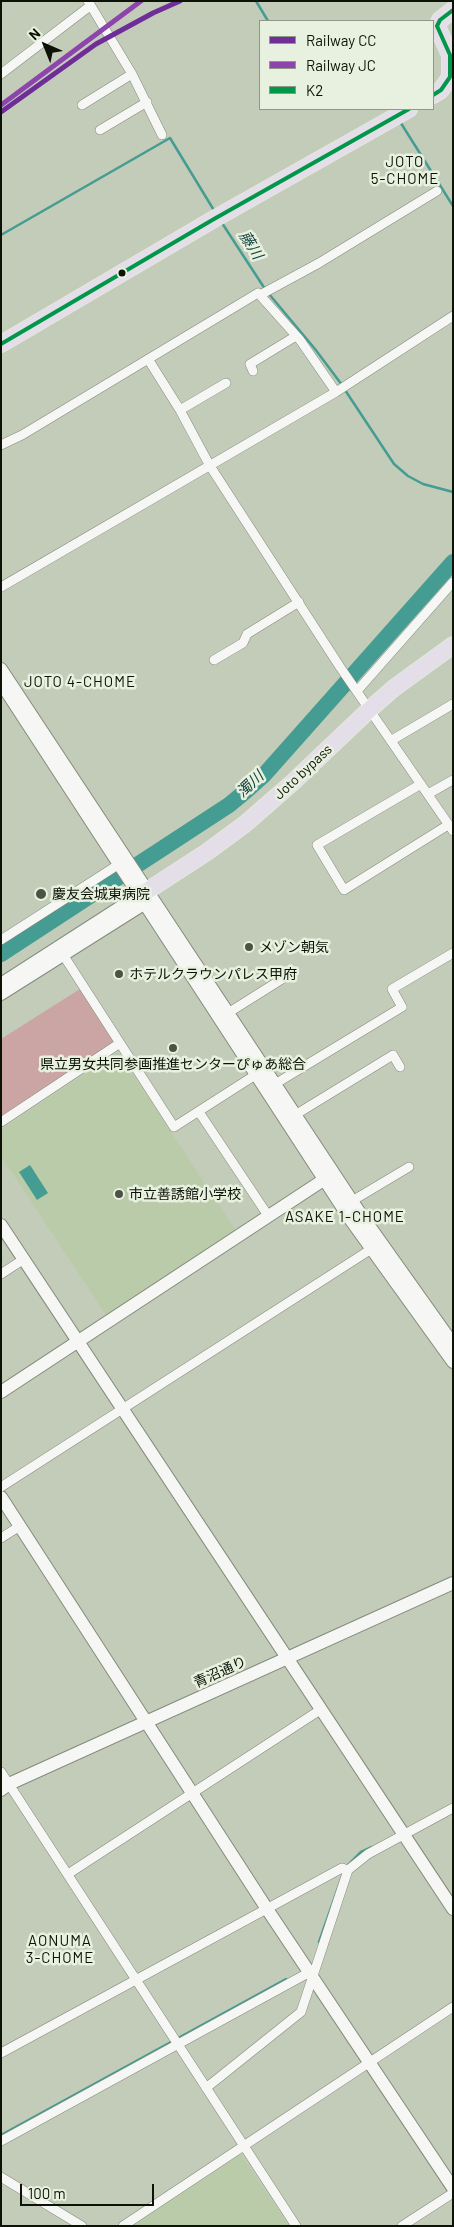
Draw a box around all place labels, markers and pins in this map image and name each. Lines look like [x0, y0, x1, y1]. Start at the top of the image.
unlabelled marker [117, 268, 127, 278]
place label: 慶友会城東病院 [52, 886, 150, 902]
marker: 慶友会城東病院 [34, 887, 48, 901]
place label: メゾン朝気 [259, 939, 329, 955]
marker: メゾン朝気 [243, 941, 255, 953]
place label: ホテルクラウンパレス甲府 [129, 966, 297, 982]
marker: ホテルクラウンパレス甲府 [113, 968, 125, 980]
marker: 県立男女共同参画推進センターぴゅあ総合 [167, 1042, 179, 1054]
place label: 県立男女共同参画推進センターぴゅあ総合 [40, 1056, 306, 1072]
place label: 市立善誘館小学校 [129, 1186, 241, 1202]
marker: 市立善誘館小学校 [113, 1188, 125, 1200]

